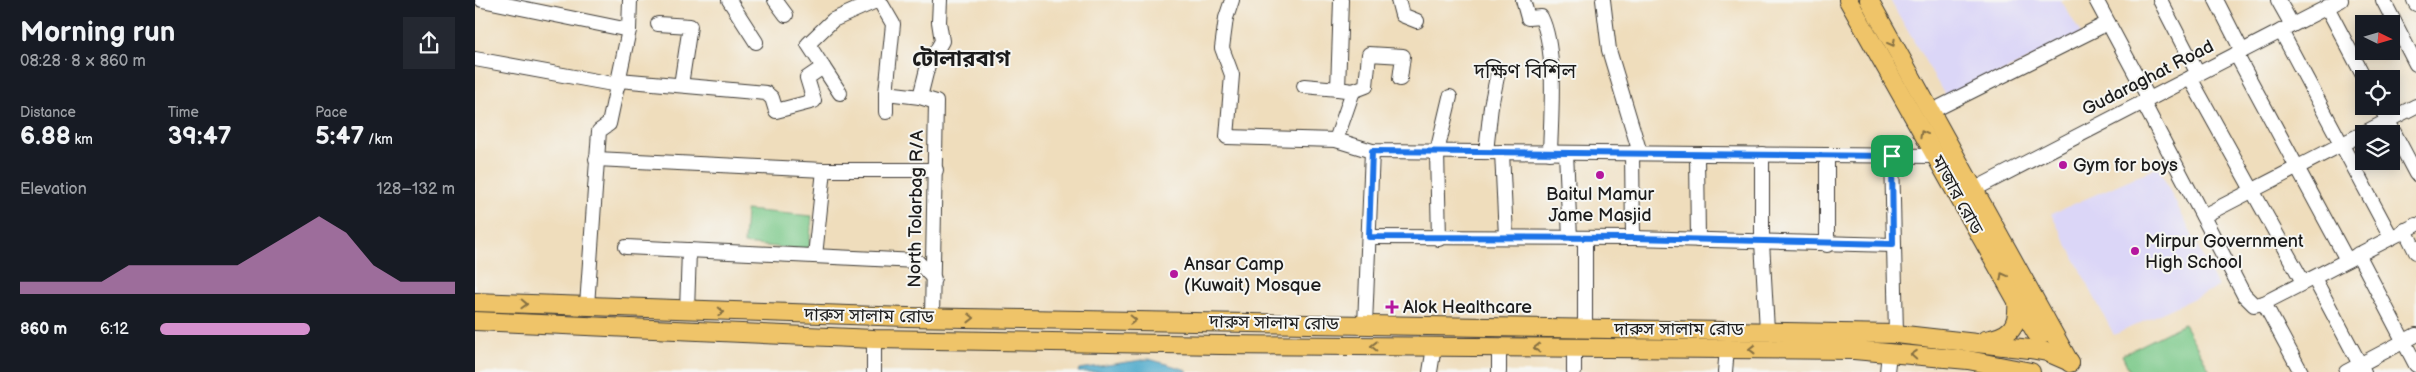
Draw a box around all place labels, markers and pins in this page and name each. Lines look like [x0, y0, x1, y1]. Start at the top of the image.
pin [1871, 135, 1913, 177]
place label: Gym for boys [2073, 155, 2178, 176]
marker: Gym for boys [2057, 159, 2069, 171]
marker: Baitul Mamur Jame Masjid [1594, 169, 1606, 181]
place label: Baitul Mamur Jame Masjid [1546, 184, 1655, 226]
place label: Mirpur Government High School [2145, 231, 2304, 273]
marker: Mirpur Government High School [2129, 245, 2141, 257]
place label: Ansar Camp (Kuwait) Mosque [1184, 254, 1321, 296]
marker: Ansar Camp (Kuwait) Mosque [1168, 268, 1180, 280]
place label: Alok Healthcare [1403, 297, 1532, 318]
marker: Alok Healthcare [1385, 300, 1399, 314]

